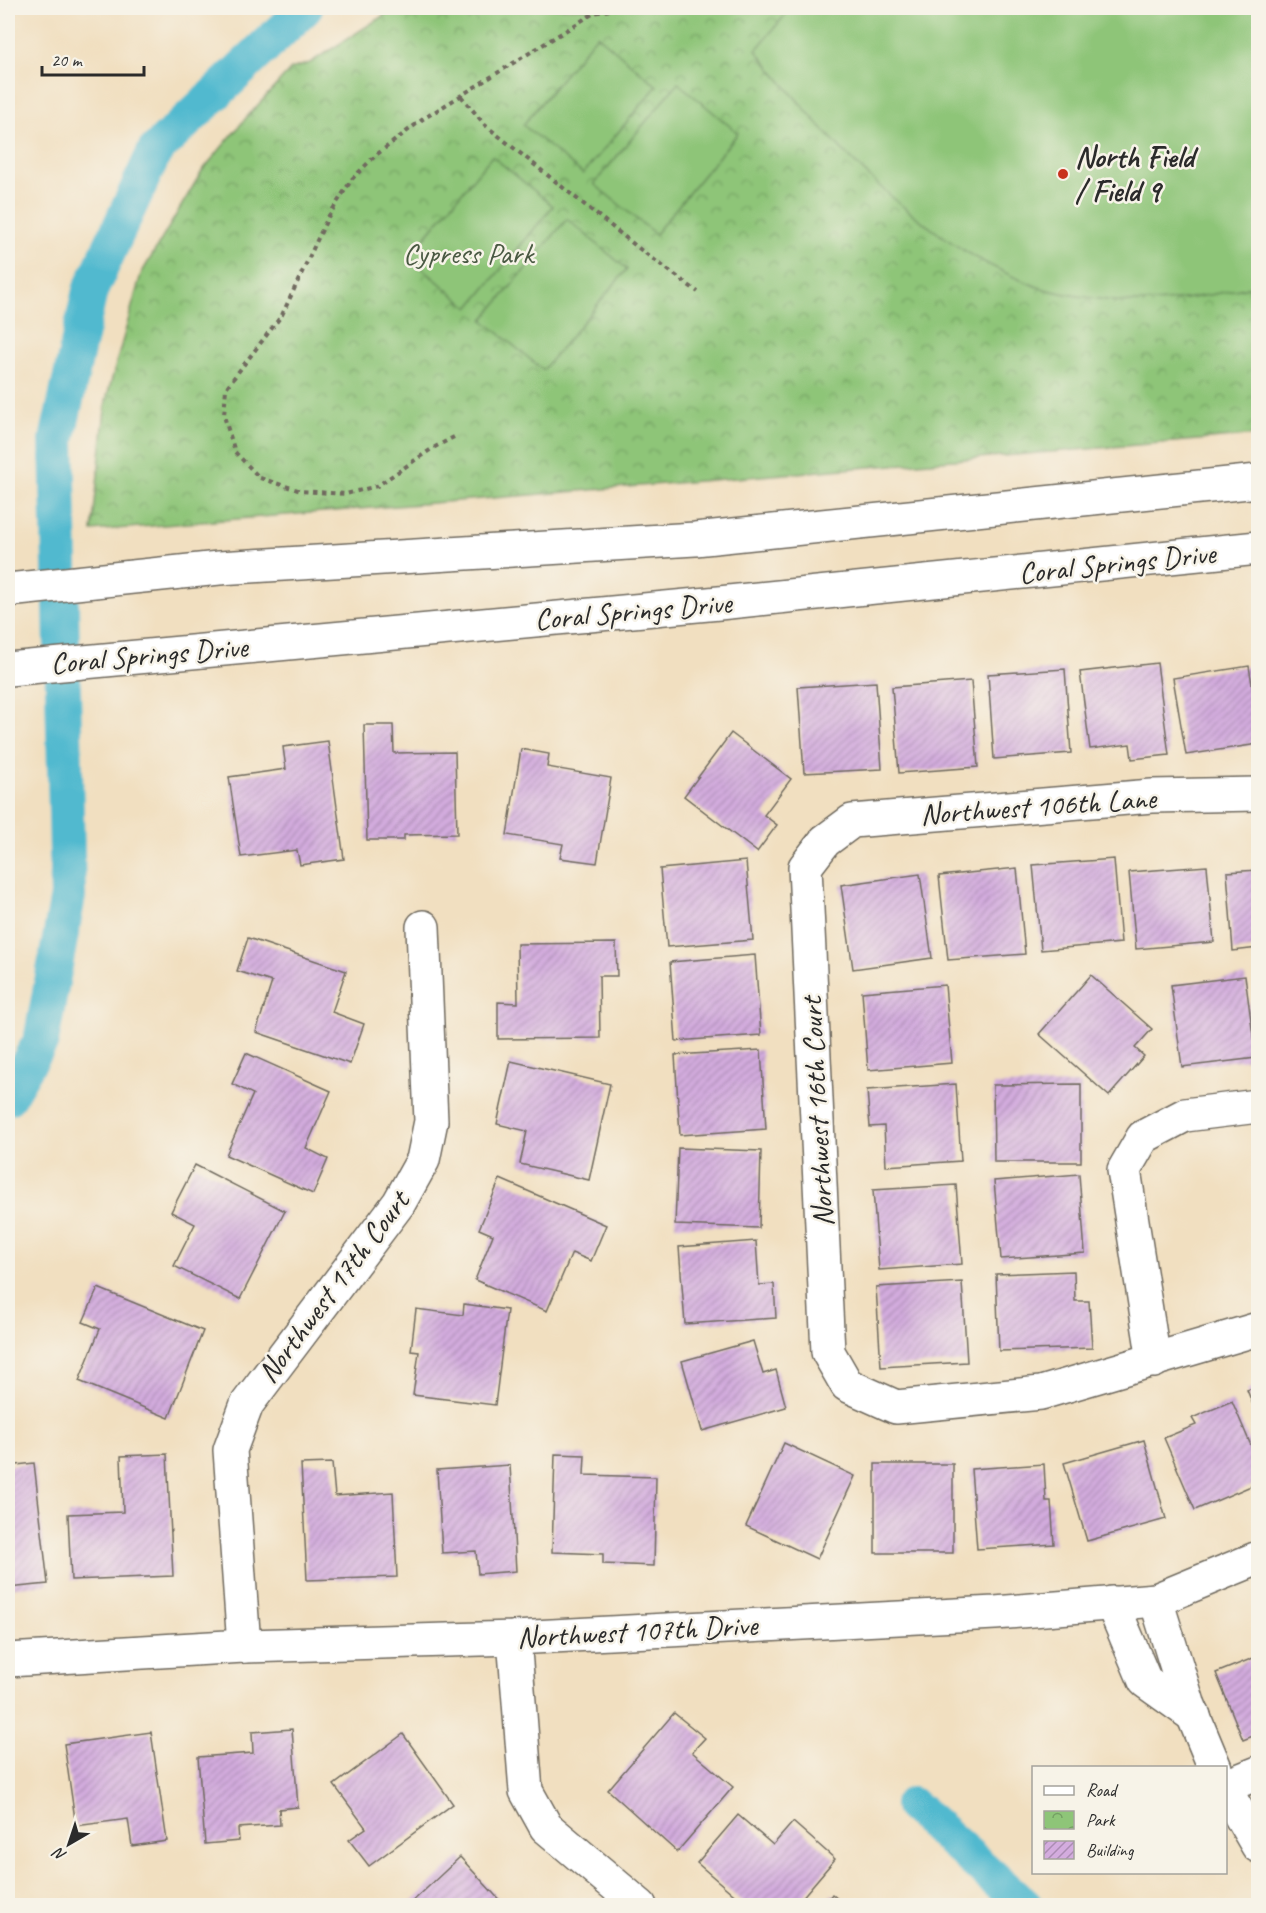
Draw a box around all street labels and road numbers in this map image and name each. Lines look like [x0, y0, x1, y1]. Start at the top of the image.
street label: Coral Springs Drive [1017, 534, 1219, 592]
street label: Coral Springs Drive [533, 583, 735, 639]
street label: Coral Springs Drive [49, 627, 251, 683]
street label: Northwest 106th Lane [919, 779, 1159, 833]
street label: Northwest 16th Court [792, 993, 842, 1228]
street label: Northwest 17th Court [249, 1181, 419, 1390]
street label: Northwest 107th Drive [516, 1606, 760, 1656]

